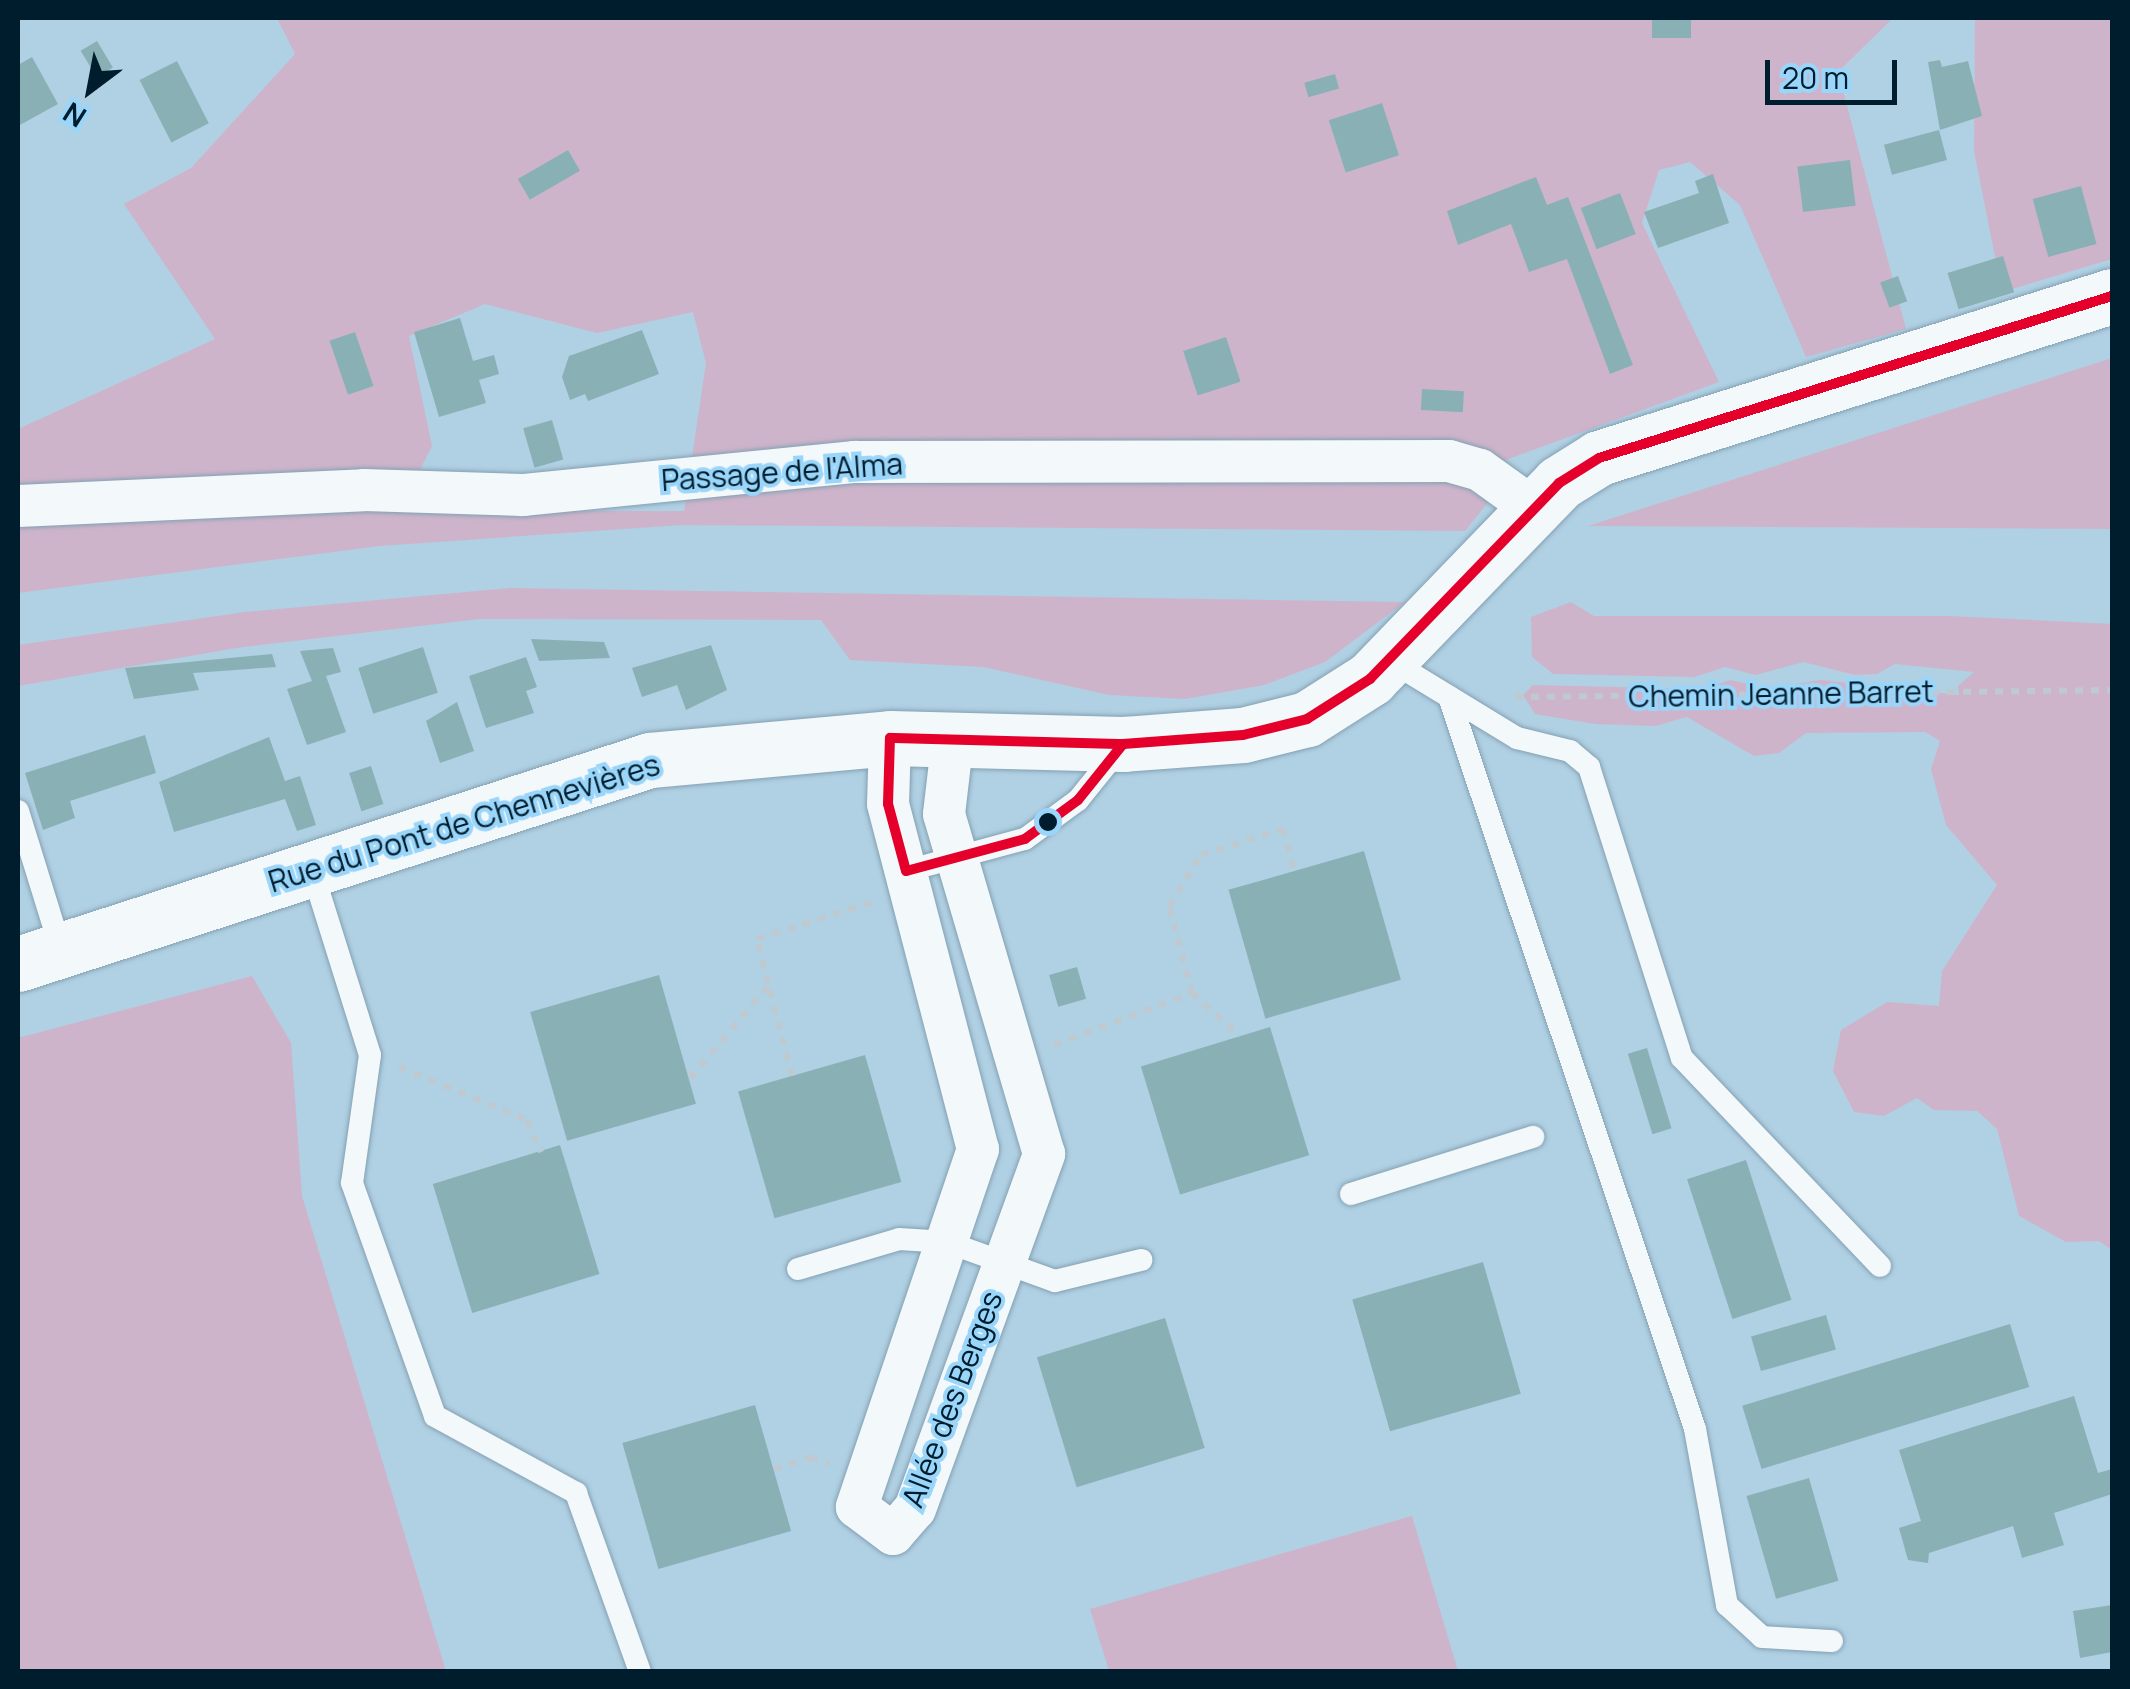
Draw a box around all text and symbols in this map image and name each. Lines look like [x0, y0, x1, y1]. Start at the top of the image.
north arrow [40, 40, 140, 140]
scale bar [1770, 40, 1902, 102]
text: 20 m [1782, 57, 1849, 98]
text: N [56, 94, 93, 137]
street label: Passage de l'Alma [660, 446, 904, 498]
street label: Chemin Jeanne Barret [1628, 673, 1934, 715]
street label: Rue du Pont de Chennevières [264, 746, 664, 900]
unlabelled marker [1038, 812, 1058, 832]
street label: Allée des Berges [894, 1286, 1010, 1512]

